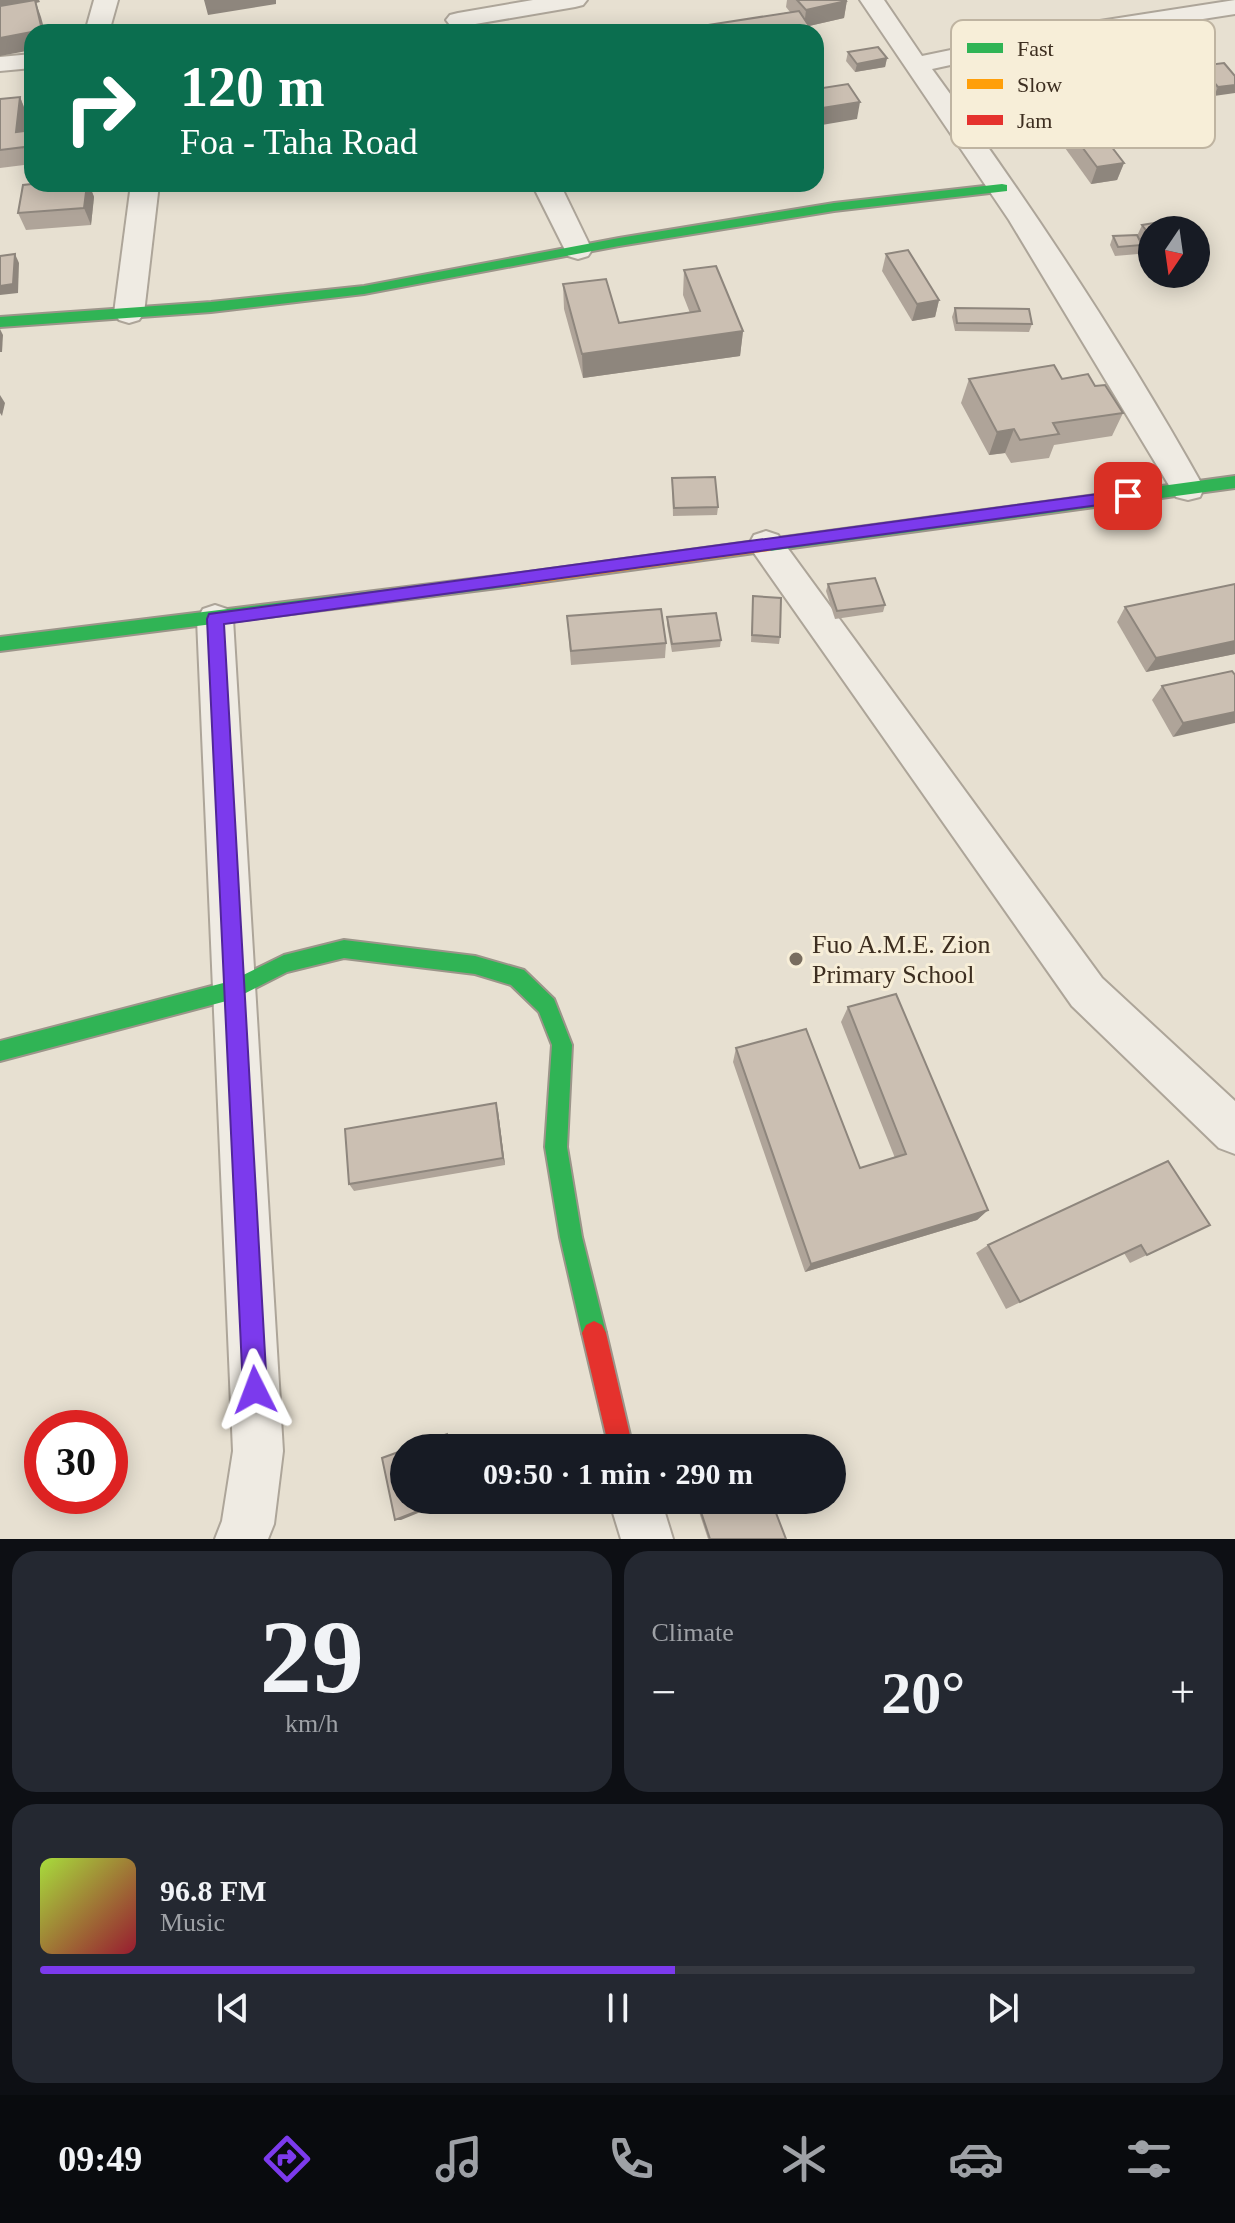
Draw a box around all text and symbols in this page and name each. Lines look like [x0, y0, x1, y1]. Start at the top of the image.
legend [951, 20, 1215, 148]
text: Fast [1017, 36, 1054, 61]
icon: right [48, 56, 152, 160]
text: 120 m [180, 56, 325, 118]
text: Slow [1017, 72, 1062, 97]
text: Jam [1017, 108, 1052, 133]
text: Foa - Taha Road [180, 122, 418, 162]
north arrow [1138, 216, 1210, 288]
map controls [1138, 216, 1210, 288]
pin [1094, 462, 1162, 530]
icon: arrive [1106, 474, 1150, 518]
place label: Fuo A.M.E. Zion Primary School [812, 930, 990, 989]
marker: Fuo A.M.E. Zion Primary School [787, 950, 805, 968]
position arrow [213, 1348, 297, 1432]
speed limit sign: 30 [24, 1410, 128, 1514]
text: 09:50 · 1 min · 290 m [483, 1457, 753, 1490]
text: 29 [260, 1599, 364, 1714]
text: Climate [652, 1618, 734, 1647]
text: 20° [881, 1660, 965, 1726]
text: − [652, 1668, 676, 1717]
text: + [1170, 1668, 1195, 1717]
text: km/h [285, 1709, 338, 1738]
text: 96.8 FM [160, 1874, 267, 1907]
text: Music [160, 1908, 225, 1937]
icon: previous [211, 1986, 255, 2030]
icon: pause [596, 1986, 640, 2030]
icon: next [981, 1986, 1025, 2030]
icon: directions [259, 2131, 315, 2187]
icon: music [431, 2131, 487, 2187]
icon: phone [603, 2131, 659, 2187]
icon: climate [776, 2131, 832, 2187]
icon: car [948, 2131, 1004, 2187]
icon: filters [1121, 2131, 1177, 2187]
text: 09:49 [58, 2139, 142, 2179]

